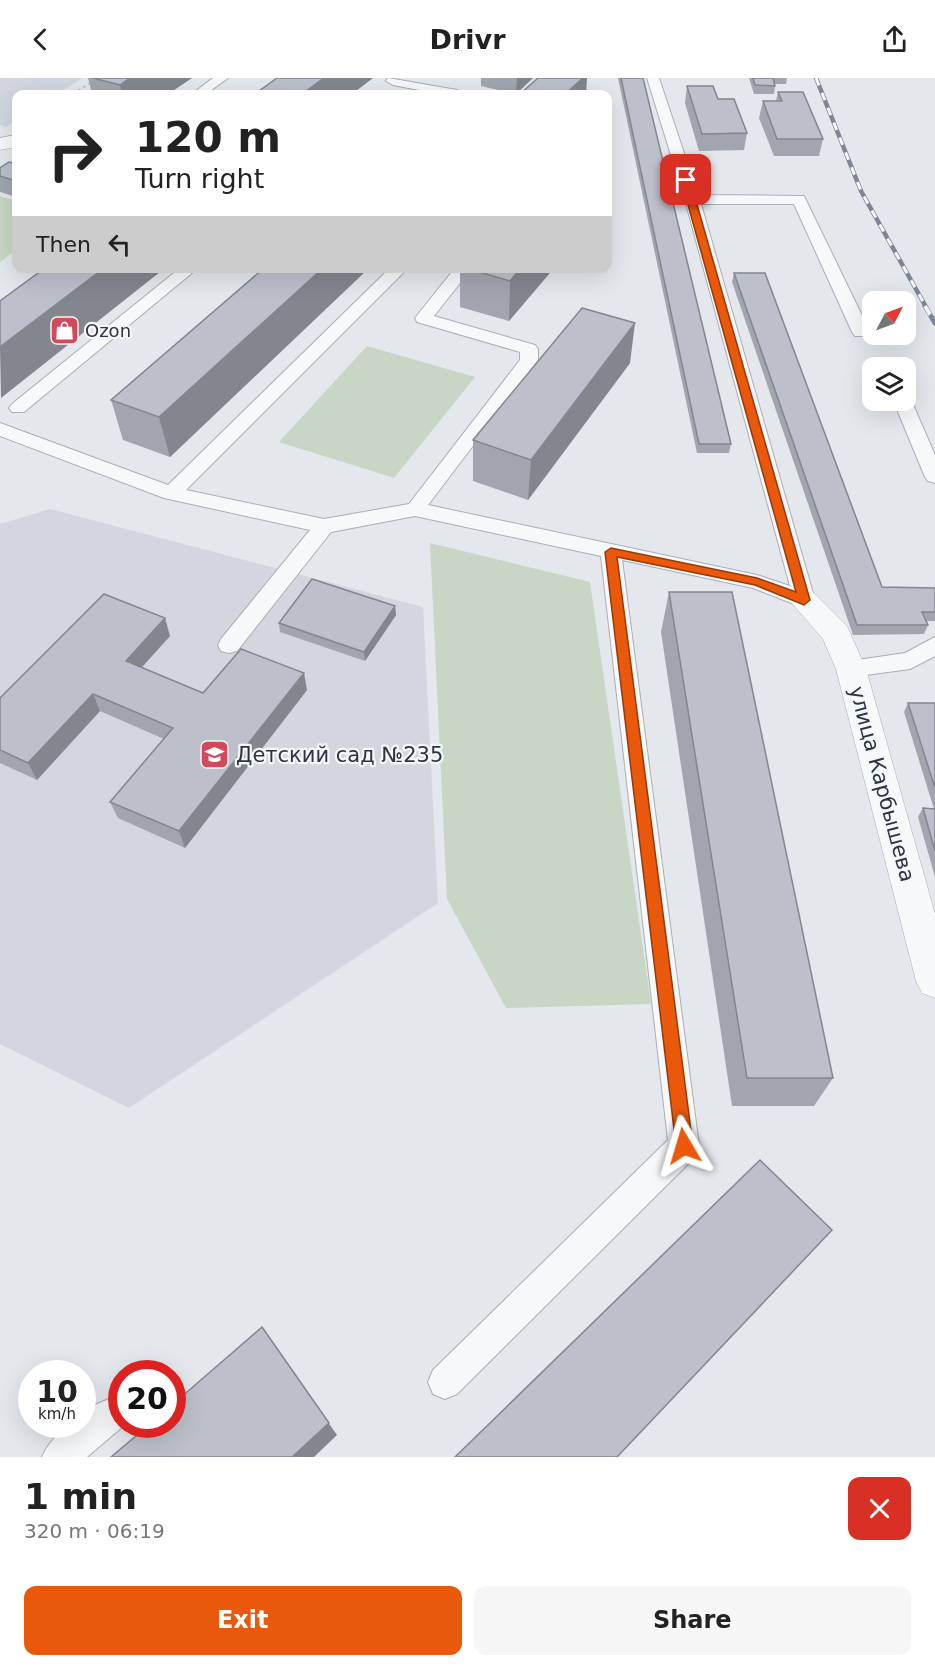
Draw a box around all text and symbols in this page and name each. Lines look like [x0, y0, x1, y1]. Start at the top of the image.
icon: back [24, 23, 57, 56]
icon: share [878, 23, 911, 56]
text: Drivr [430, 24, 505, 55]
text: 120 m [135, 113, 281, 162]
icon: right [36, 114, 114, 192]
pin [660, 154, 711, 205]
text: Turn right [135, 163, 264, 194]
icon: arrive [669, 163, 702, 196]
icon: left [103, 228, 136, 261]
text: Then [36, 232, 91, 257]
north arrow [862, 291, 916, 345]
map controls [862, 291, 916, 411]
shop icon: Ozon [48, 315, 80, 347]
place label: Ozon [85, 320, 131, 341]
button: layers [862, 357, 916, 411]
street label: улица Карбышева [844, 684, 920, 884]
school or university icon: Детский сад №235 [199, 739, 231, 771]
place label: Детский сад №235 [236, 743, 443, 767]
position arrow [652, 1114, 716, 1178]
speed limit sign: 20 [108, 1360, 186, 1438]
text: 10 [36, 1374, 78, 1409]
text: km/h [38, 1405, 76, 1423]
text: 1 min [24, 1476, 137, 1517]
button: close [848, 1477, 911, 1540]
text: 320 m · 06:19 [24, 1519, 165, 1543]
button: Exit [24, 1586, 462, 1655]
button: Share [474, 1586, 911, 1655]

